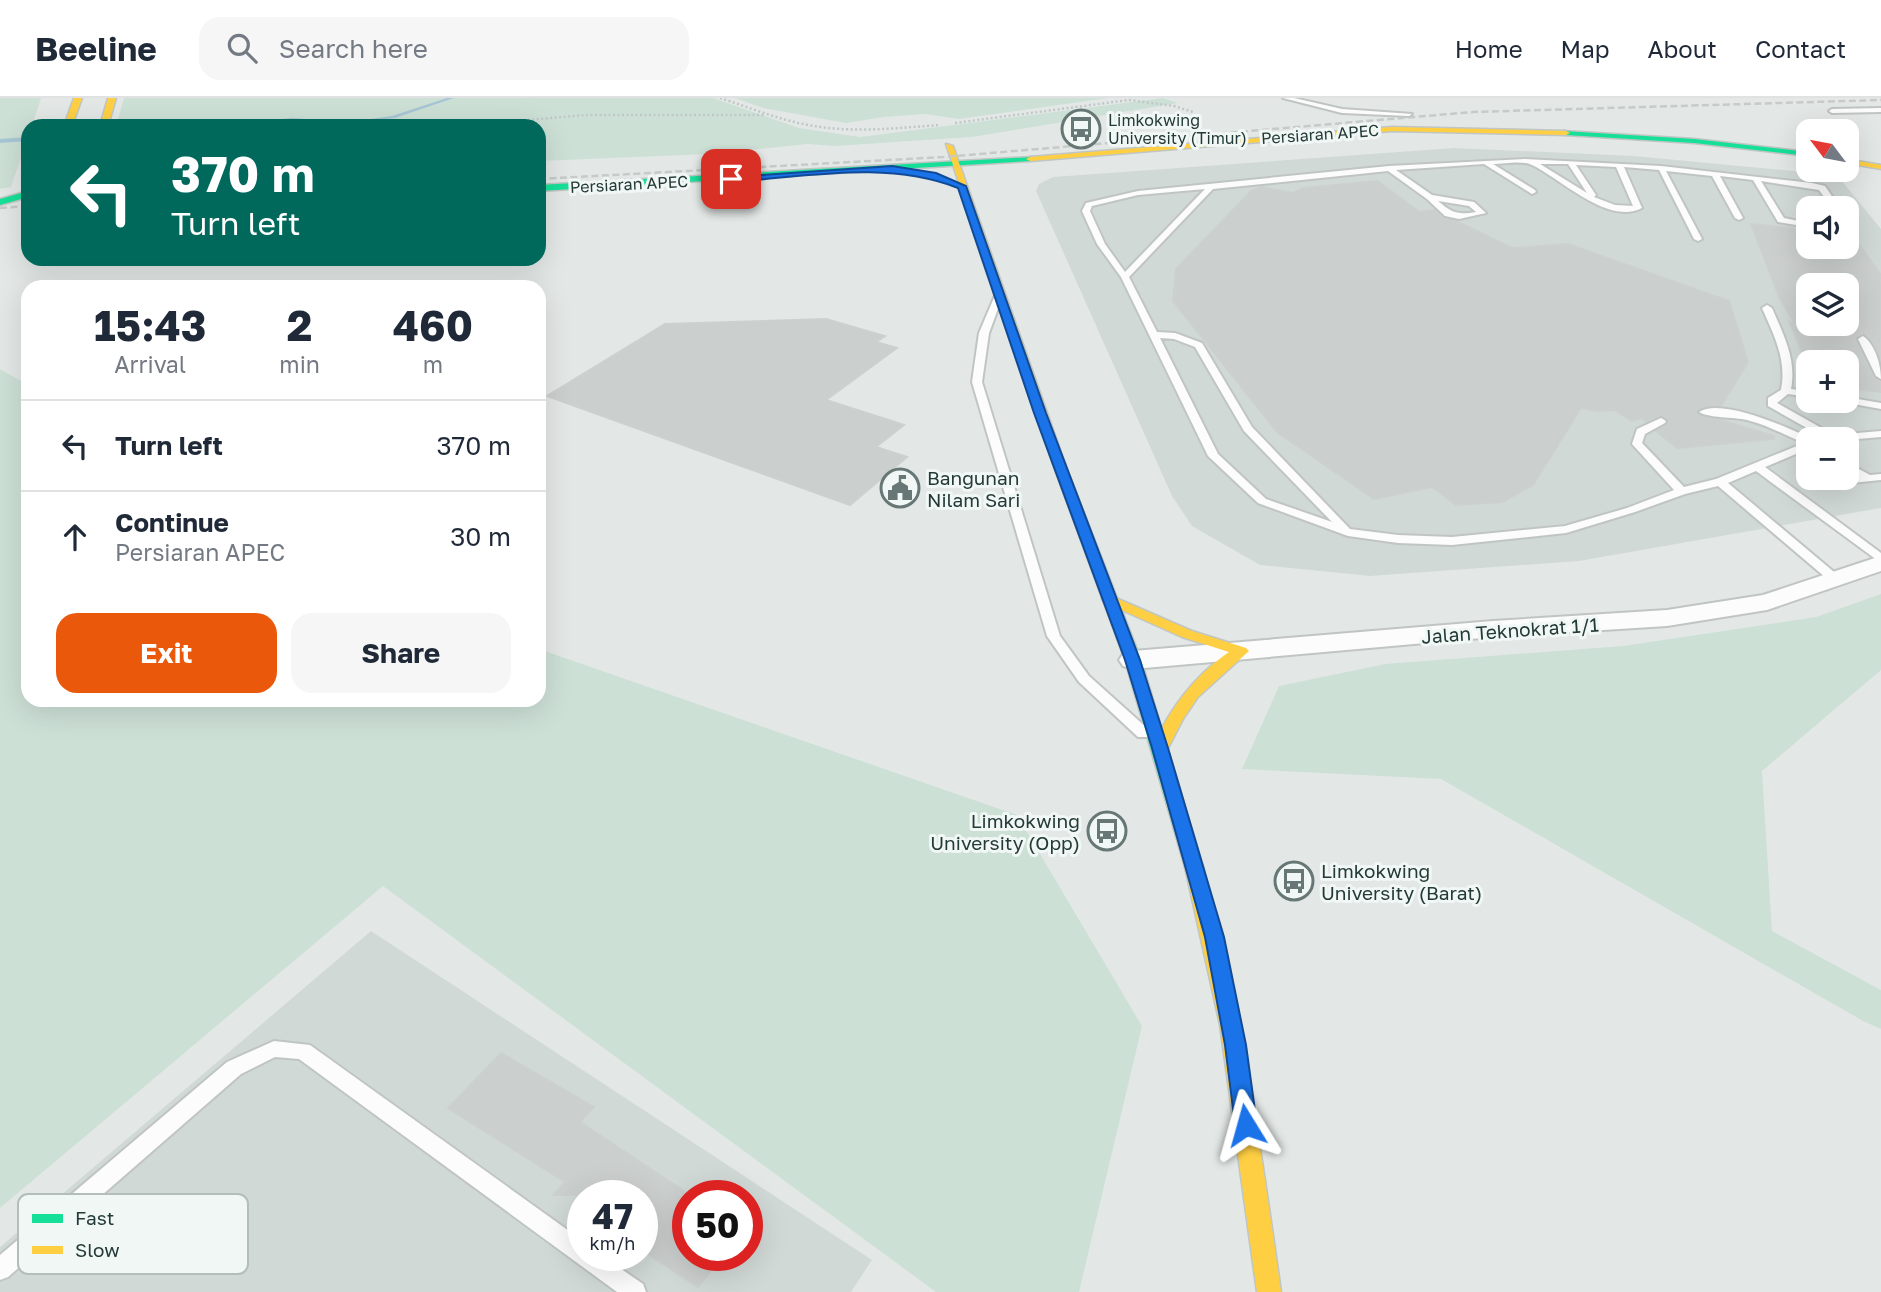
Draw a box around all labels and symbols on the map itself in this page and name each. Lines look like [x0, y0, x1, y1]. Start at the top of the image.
bus stop icon: Limkokwing University (Timur) [1060, 108, 1102, 150]
place label: Limkokwing University (Timur) [1108, 110, 1247, 148]
north arrow [1796, 119, 1858, 182]
street label: Persiaran APEC [1260, 120, 1380, 148]
pin [701, 149, 761, 209]
street label: Persiaran APEC [569, 171, 689, 197]
place label: Bangunan Nilam Sari [927, 466, 1020, 511]
public building icon: Bangunan Nilam Sari [879, 467, 921, 509]
street label: Jalan Teknokrat 1/1 [1420, 612, 1600, 648]
place label: Limkokwing University (Opp) [930, 809, 1080, 854]
bus stop icon: Limkokwing University (Opp) [1086, 810, 1128, 852]
place label: Limkokwing University (Barat) [1321, 859, 1482, 904]
bus stop icon: Limkokwing University (Barat) [1273, 860, 1315, 902]
position arrow [1209, 1088, 1283, 1162]
speed limit sign: 50 [672, 1180, 763, 1271]
legend [18, 1194, 248, 1274]
text: Fast [75, 1206, 114, 1229]
text: Slow [75, 1238, 120, 1261]

